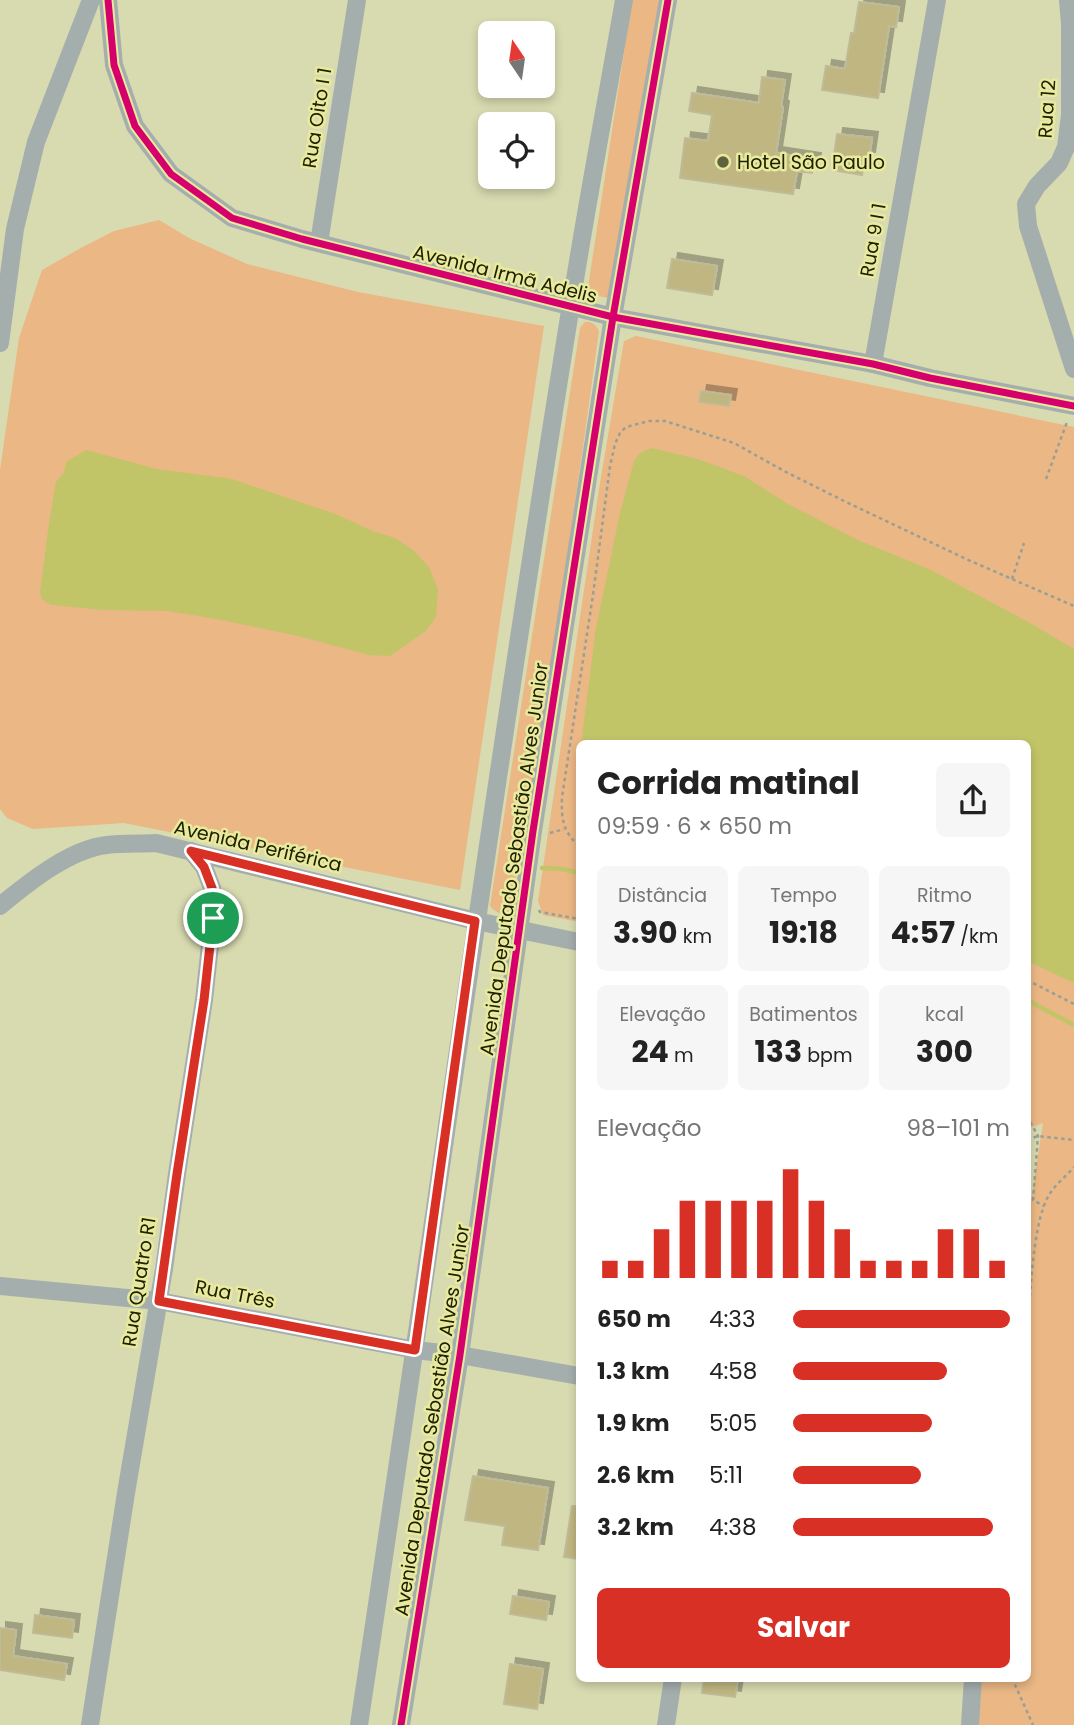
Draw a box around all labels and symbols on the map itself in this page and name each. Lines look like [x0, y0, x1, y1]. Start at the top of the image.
north arrow [478, 21, 555, 98]
street label: Rua Oito I 1 [296, 66, 338, 170]
street label: Rua 12 [1031, 79, 1063, 139]
place label: Hotel São Paulo [737, 149, 885, 176]
marker: Hotel São Paulo [715, 154, 731, 170]
street label: Rua 9 I 1 [853, 201, 893, 279]
street label: Avenida Irmã Adelis [410, 238, 600, 310]
street label: Avenida Deputado Sebastião Alves Junior [473, 661, 555, 1057]
street label: Avenida Periférica [171, 814, 345, 878]
pin [183, 888, 243, 948]
street label: Rua Quatro R1 [115, 1215, 163, 1349]
street label: Avenida Deputado Sebastião Alves Junior [388, 1222, 476, 1618]
street label: Rua Três [193, 1273, 277, 1315]

